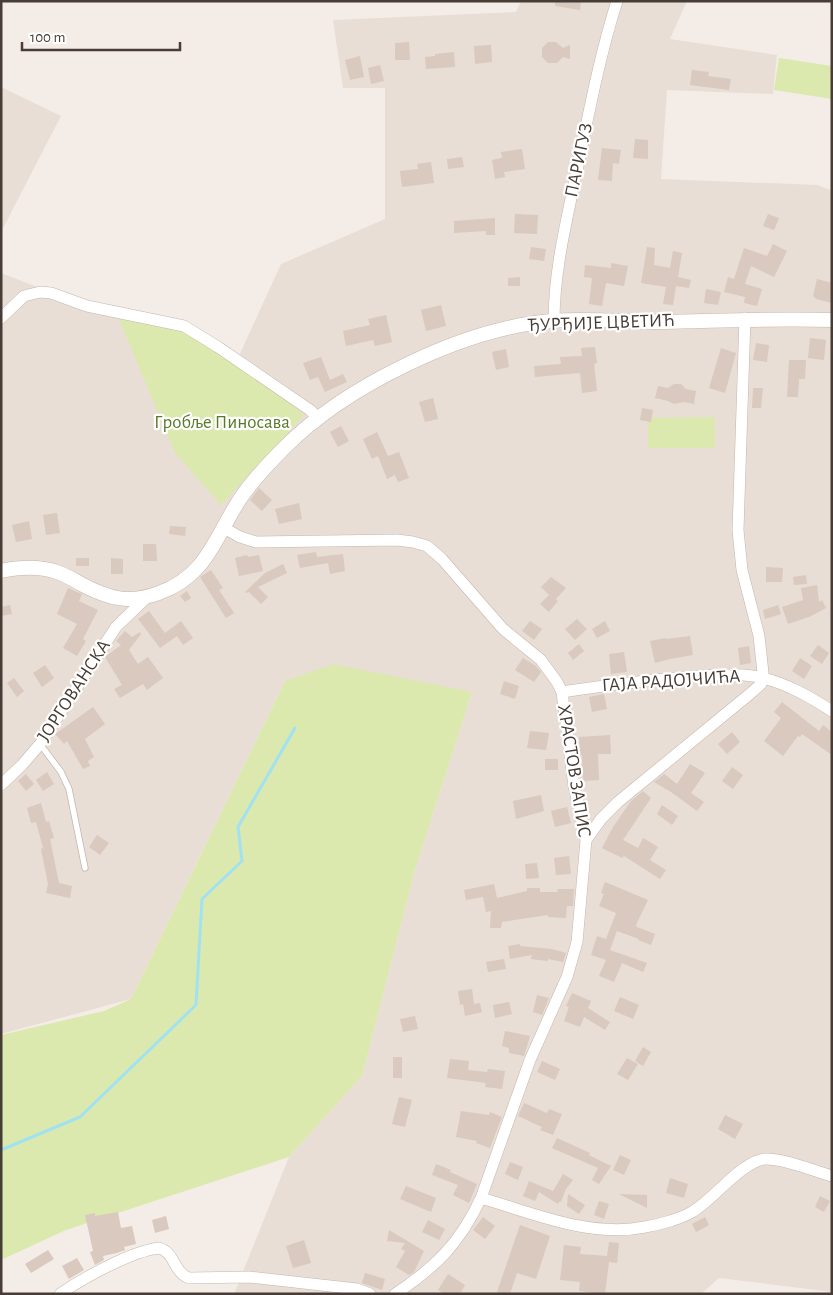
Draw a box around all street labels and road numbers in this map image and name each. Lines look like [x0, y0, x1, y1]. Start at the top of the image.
street label: ПАРИГУЗ [562, 121, 596, 199]
street label: ЂУРЂИЈЕ ЦВЕТИЋ [527, 311, 675, 335]
street label: ЈОРГОВАНСКА [34, 637, 114, 745]
street label: ГАЈА РАДОЈЧИЋА [601, 667, 741, 695]
street label: ХРАСТОВ ЗАПИС [554, 703, 594, 839]

